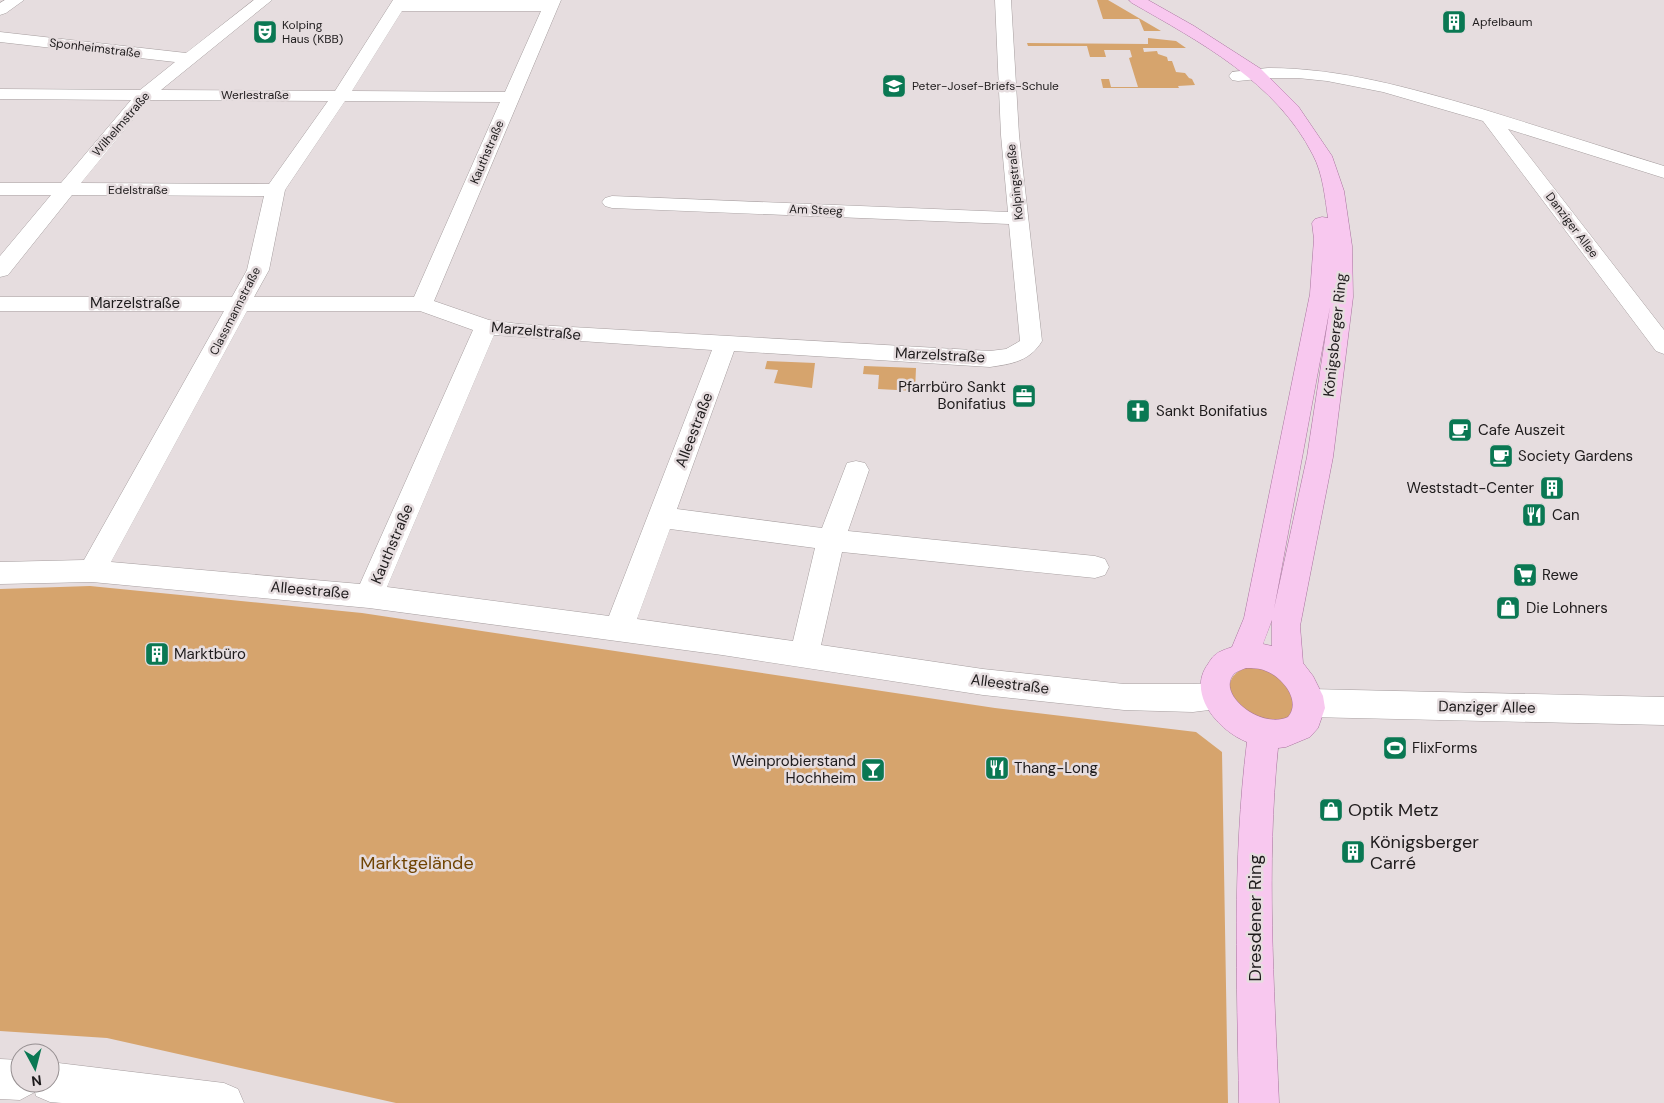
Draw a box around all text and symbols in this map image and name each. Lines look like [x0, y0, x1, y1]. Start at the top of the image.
building icon: Apfelbaum [1441, 9, 1467, 35]
place label: Apfelbaum [1472, 14, 1532, 30]
place label: Kolping Haus (KBB) [282, 17, 343, 47]
theatre icon: Kolping Haus (KBB) [252, 19, 278, 45]
street label: Sponheimstraße [48, 34, 142, 62]
school or university icon: Peter-Josef-Briefs-Schule [881, 73, 907, 99]
place label: Peter-Josef-Briefs-Schule [912, 78, 1059, 94]
street label: Werlestraße [221, 87, 289, 103]
street label: Wilhelmstraße [89, 88, 153, 160]
street label: Kauthstraße [466, 118, 508, 186]
street label: Kolpingstraße [1003, 143, 1027, 221]
street label: Edelstraße [108, 182, 168, 198]
street label: Danziger Allee [1542, 189, 1602, 261]
street label: Am Steeg [789, 201, 843, 219]
street label: Classmannstraße [206, 264, 264, 358]
street label: Königsberger Ring [1319, 272, 1351, 398]
street label: Marzelstraße [90, 293, 180, 313]
street label: Marzelstraße [490, 317, 582, 345]
street label: Marzelstraße [894, 343, 986, 367]
place label: Pfarrbüro Sankt Bonifatius [898, 377, 1006, 414]
office icon: Pfarrbüro Sankt Bonifatius [1011, 383, 1037, 409]
street label: Alleestraße [671, 390, 717, 470]
church icon: Sankt Bonifatius [1125, 398, 1151, 424]
place label: Sankt Bonifatius [1156, 401, 1267, 421]
cafe icon: Cafe Auszeit [1447, 417, 1473, 443]
place label: Cafe Auszeit [1478, 420, 1565, 440]
cafe icon: Society Gardens [1488, 443, 1514, 469]
place label: Society Gardens [1518, 446, 1633, 466]
building icon: Weststadt-Center [1539, 475, 1565, 501]
place label: Weststadt-Center [1406, 478, 1534, 498]
street label: Kauthstraße [366, 501, 418, 587]
restaurant icon: Can [1521, 502, 1547, 528]
place label: Can [1552, 505, 1580, 525]
supermarket icon: Rewe [1512, 562, 1538, 588]
place label: Rewe [1542, 565, 1578, 585]
street label: Alleestraße [270, 577, 350, 603]
shop icon: Die Lohners [1495, 595, 1521, 621]
place label: Die Lohners [1526, 598, 1608, 618]
building icon: Marktbüro [144, 641, 170, 667]
place label: Marktbüro [174, 644, 246, 664]
street label: Alleestraße [970, 669, 1050, 699]
street label: Danziger Allee [1438, 696, 1536, 718]
sports icon: FlixForms [1382, 735, 1408, 761]
place label: FlixForms [1412, 738, 1477, 758]
place label: Weinprobierstand Hochheim [732, 751, 856, 788]
restaurant icon: Thang-Long [984, 755, 1010, 781]
bar icon: Weinprobierstand Hochheim [860, 757, 886, 783]
place label: Thang-Long [1014, 758, 1098, 778]
shop icon: Optik Metz [1318, 797, 1344, 823]
place label: Optik Metz [1348, 798, 1438, 822]
place label: Königsberger Carré [1370, 830, 1479, 875]
building icon: Königsberger Carré [1340, 839, 1366, 865]
park label: Marktgelände [360, 851, 474, 875]
street label: Dresdener Ring [1243, 855, 1267, 981]
north arrow [10, 1043, 60, 1093]
text: N [30, 1071, 43, 1090]

